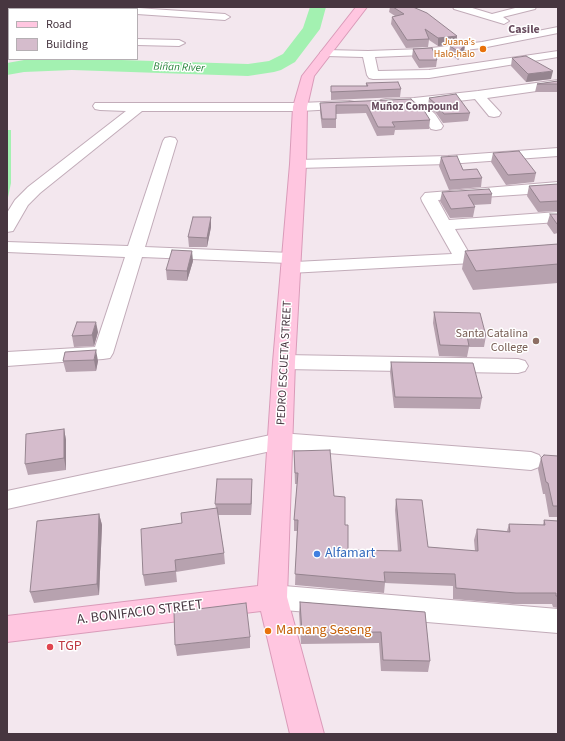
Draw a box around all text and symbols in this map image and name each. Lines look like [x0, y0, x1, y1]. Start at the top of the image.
legend [8, 8, 138, 60]
text: Road [46, 16, 72, 33]
district label: Casile [508, 23, 540, 37]
text: Building [46, 36, 88, 53]
place label: Juana's Halo-halo [434, 37, 475, 60]
marker: Juana's Halo-halo [478, 44, 488, 54]
water label: Biñan River [153, 61, 205, 75]
district label: Muñoz Compound [371, 101, 459, 115]
street label: PEDRO ESCUETA STREET [275, 300, 295, 426]
place label: Santa Catalina College [456, 327, 528, 355]
marker: Santa Catalina College [531, 336, 541, 346]
place label: Alfamart [325, 546, 375, 562]
marker: Alfamart [312, 549, 322, 559]
street label: A. BONIFACIO STREET [76, 597, 204, 629]
place label: Mamang Seseng [276, 623, 371, 639]
marker: Mamang Seseng [263, 626, 273, 636]
place label: TGP [58, 639, 82, 655]
marker: TGP [45, 642, 55, 652]

